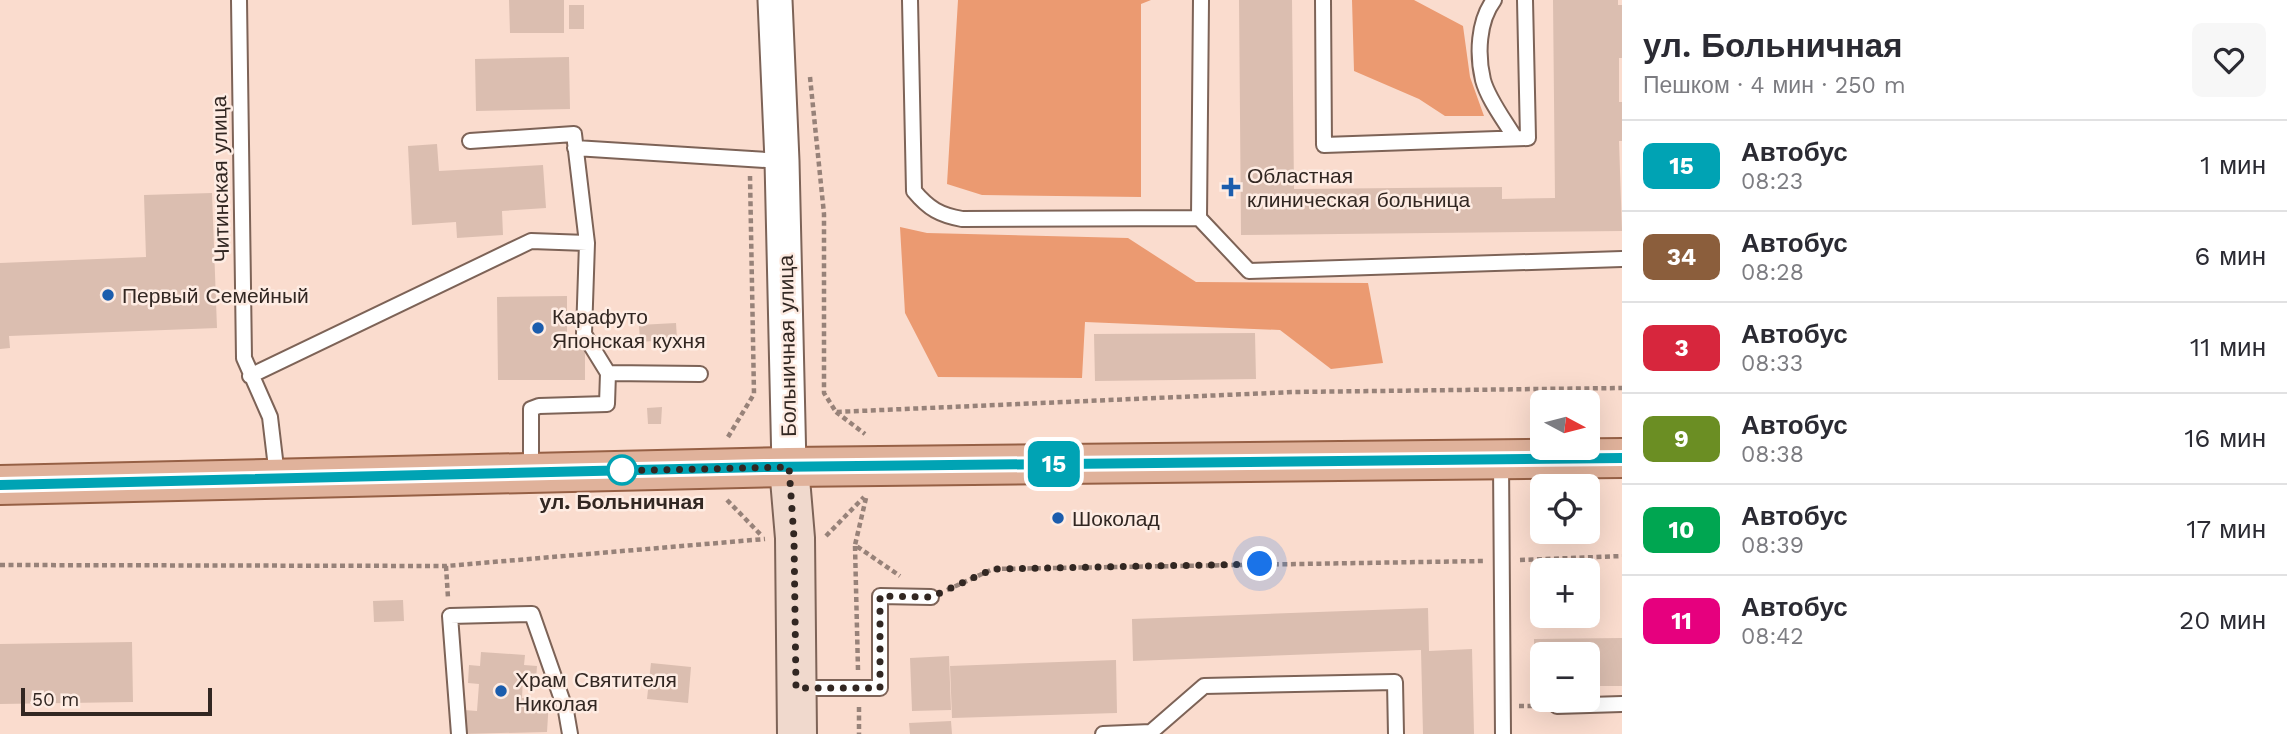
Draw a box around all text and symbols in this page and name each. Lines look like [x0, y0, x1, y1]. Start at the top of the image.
button: heart [2192, 23, 2266, 97]
text: ул. Больничная [1643, 26, 1902, 65]
text: Пешком · 4 мин · 250 m [1643, 72, 1906, 99]
street label: Читинская улица [206, 95, 234, 263]
text: Автобус [1741, 137, 1848, 167]
text: 1 мин [2200, 150, 2266, 180]
text: 15 [1669, 152, 1694, 180]
place label: Областная клиническая больница [1247, 163, 1471, 212]
text: 08:23 [1741, 168, 1803, 195]
marker: Областная клиническая больница [1221, 177, 1241, 197]
text: Автобус [1741, 228, 1848, 258]
text: 6 мин [2195, 241, 2266, 271]
text: 34 [1667, 243, 1696, 271]
street label: Больничная улица [773, 254, 801, 437]
text: 08:28 [1741, 259, 1804, 286]
place label: Первый Семейный [122, 283, 309, 308]
marker: Первый Семейный [100, 287, 116, 303]
place label: Карафуто Японская кухня [552, 304, 706, 353]
text: Автобус [1741, 319, 1848, 349]
marker: Карафуто Японская кухня [530, 320, 546, 336]
text: 11 мин [2190, 332, 2266, 362]
text: 3 [1674, 334, 1689, 362]
text: 08:33 [1741, 350, 1803, 377]
north arrow [1530, 390, 1600, 460]
map controls [1530, 390, 1600, 712]
text: Автобус [1741, 410, 1848, 440]
text: 16 мин [2184, 423, 2266, 453]
text: 9 [1674, 425, 1689, 453]
line badge: 15 [1023, 441, 1086, 487]
text: 08:38 [1741, 441, 1804, 468]
text: 15 [1042, 450, 1066, 478]
marker: ул. Больничная [607, 455, 637, 485]
button: locate [1530, 474, 1600, 544]
place label: ул. Больничная [540, 489, 704, 514]
text: Автобус [1741, 501, 1848, 531]
place label: Шоколад [1072, 506, 1160, 531]
marker: Шоколад [1050, 510, 1066, 526]
text: 17 мин [2186, 514, 2266, 544]
text: 10 [1669, 516, 1694, 544]
text: 08:39 [1741, 532, 1804, 559]
your location [1242, 546, 1277, 581]
button: + [1530, 558, 1600, 628]
text: Автобус [1741, 592, 1848, 622]
text: 20 мин [2179, 605, 2266, 635]
text: 11 [1671, 607, 1692, 635]
text: 08:42 [1741, 623, 1804, 650]
button: − [1530, 642, 1600, 712]
place label: Храм Святителя Николая [515, 667, 677, 716]
marker: Храм Святителя Николая [493, 683, 509, 699]
scale bar [21, 685, 212, 717]
text: 50 m [32, 688, 79, 711]

